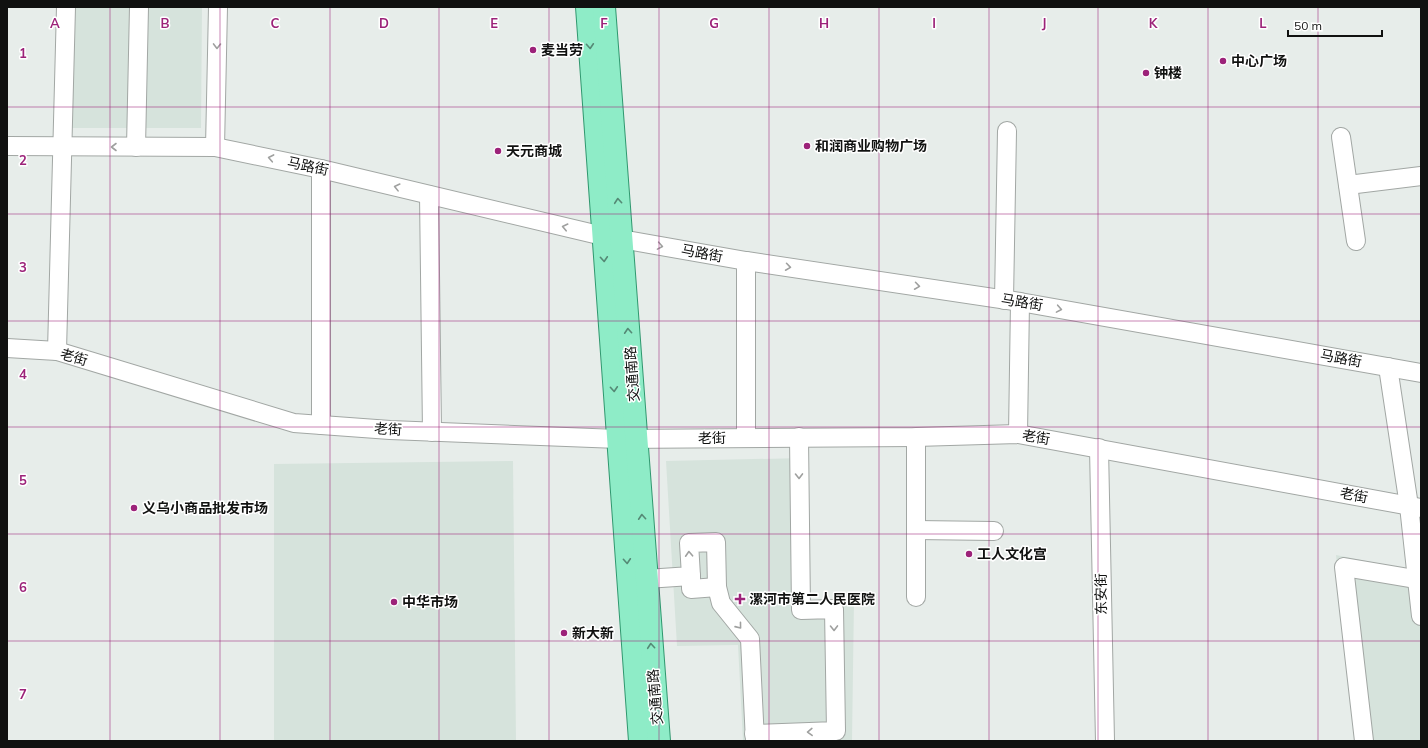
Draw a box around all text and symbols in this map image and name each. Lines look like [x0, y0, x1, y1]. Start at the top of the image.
scale bar [1288, 12, 1382, 38]
text: A [50, 15, 60, 31]
text: B [161, 15, 170, 31]
text: C [271, 15, 280, 31]
text: D [379, 15, 389, 31]
text: E [490, 15, 498, 31]
text: F [600, 15, 608, 31]
text: G [709, 15, 719, 31]
text: H [819, 15, 829, 31]
text: I [932, 15, 936, 31]
text: J [1042, 15, 1046, 31]
text: K [1149, 15, 1159, 31]
text: L [1259, 15, 1267, 31]
text: 50 m [1294, 18, 1322, 33]
place label: 麦当劳 [541, 41, 583, 59]
one-way arrow [213, 43, 221, 49]
one-way arrow [586, 43, 594, 49]
text: 1 [19, 45, 27, 61]
marker: 麦当劳 [528, 45, 538, 55]
place label: 中心广场 [1231, 52, 1287, 70]
marker: 中心广场 [1218, 56, 1228, 66]
place label: 钟楼 [1154, 64, 1182, 82]
marker: 钟楼 [1141, 68, 1151, 78]
place label: 和润商业购物广场 [815, 137, 927, 155]
marker: 和润商业购物广场 [802, 141, 812, 151]
place label: 天元商城 [506, 142, 562, 160]
one-way arrow [111, 143, 117, 151]
marker: 天元商城 [493, 146, 503, 156]
text: 2 [19, 152, 27, 168]
street label: 马路街 [286, 153, 330, 179]
one-way arrow [267, 155, 274, 163]
one-way arrow [394, 183, 401, 192]
one-way arrow [614, 198, 623, 205]
one-way arrow [561, 223, 568, 232]
street label: 马路街 [680, 240, 724, 266]
one-way arrow [657, 241, 663, 249]
one-way arrow [600, 256, 609, 262]
text: 3 [19, 259, 27, 275]
one-way arrow [785, 262, 791, 271]
one-way arrow [914, 281, 920, 290]
street label: 马路街 [1000, 290, 1044, 314]
one-way arrow [1056, 304, 1062, 312]
one-way arrow [624, 328, 633, 334]
street label: 老街 [58, 344, 90, 370]
street label: 交通南路 [621, 345, 643, 403]
street label: 马路街 [1319, 345, 1363, 371]
text: 4 [19, 366, 27, 382]
one-way arrow [610, 386, 619, 392]
street label: 老街 [374, 419, 402, 439]
street label: 老街 [1021, 426, 1051, 448]
street label: 老街 [698, 429, 726, 447]
text: 5 [19, 472, 27, 488]
one-way arrow [795, 473, 803, 479]
street label: 老街 [1339, 483, 1369, 507]
place label: 义乌小商品批发市场 [142, 499, 268, 517]
marker: 义乌小商品批发市场 [129, 503, 139, 513]
one-way arrow [637, 514, 646, 520]
place label: 工人文化宫 [977, 545, 1047, 563]
marker: 工人文化宫 [964, 549, 974, 559]
one-way arrow [685, 551, 694, 557]
one-way arrow [622, 558, 631, 564]
street label: 东安街 [1092, 573, 1110, 615]
text: 6 [19, 579, 27, 595]
place label: 漯河市第二人民医院 [749, 590, 875, 608]
place label: 中华市场 [402, 593, 458, 611]
marker: 漯河市第二人民医院 [734, 593, 746, 605]
marker: 中华市场 [389, 597, 399, 607]
one-way arrow [735, 621, 742, 629]
place label: 新大新 [572, 624, 614, 642]
one-way arrow [830, 625, 839, 631]
marker: 新大新 [559, 628, 569, 638]
one-way arrow [647, 643, 656, 649]
street label: 交通南路 [644, 668, 666, 726]
text: 7 [19, 686, 27, 702]
one-way arrow [807, 728, 813, 736]

